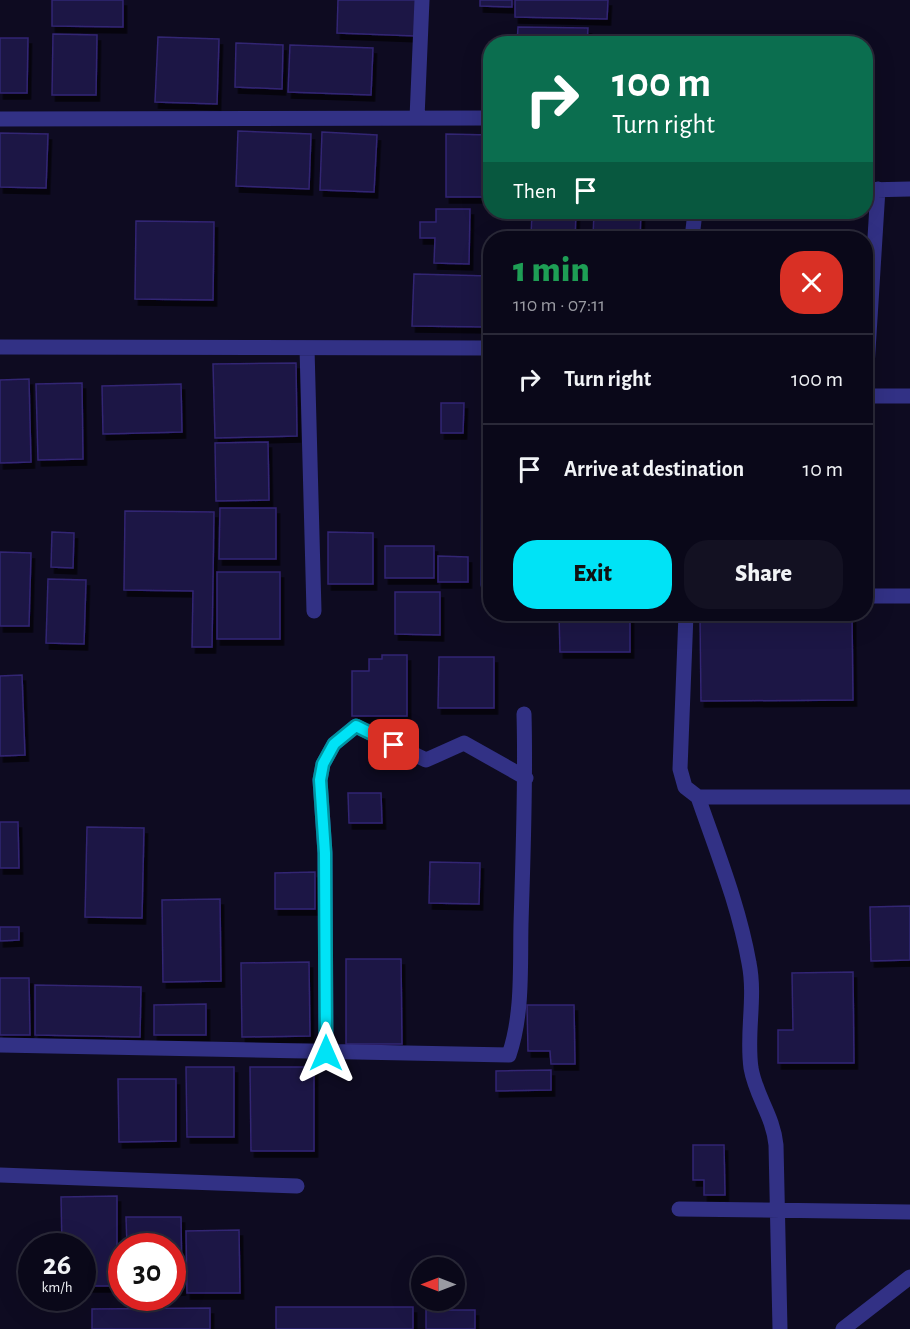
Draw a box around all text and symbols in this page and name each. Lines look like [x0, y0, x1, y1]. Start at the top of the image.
icon: right [513, 60, 591, 138]
text: 100 m [612, 62, 711, 104]
text: Turn right [612, 111, 715, 138]
icon: arrive [569, 174, 602, 207]
text: Then [513, 180, 557, 202]
button: close [780, 251, 843, 314]
text: 1 min [513, 252, 590, 288]
text: 110 m · 07:11 [513, 295, 605, 315]
icon: right [513, 363, 546, 396]
text: Turn right [564, 368, 651, 390]
text: 100 m [791, 368, 843, 390]
icon: arrive [513, 453, 546, 486]
text: Arrive at destination [564, 458, 744, 480]
text: 10 m [803, 458, 843, 480]
button: Exit [513, 540, 672, 609]
button: Share [684, 540, 843, 609]
pin [368, 719, 419, 770]
icon: arrive [377, 728, 410, 761]
position arrow [294, 1021, 358, 1085]
speed limit sign: 30 [108, 1233, 186, 1311]
text: 26 [43, 1250, 71, 1280]
north arrow [411, 1257, 465, 1311]
map controls [411, 1257, 465, 1311]
text: km/h [42, 1280, 72, 1295]

